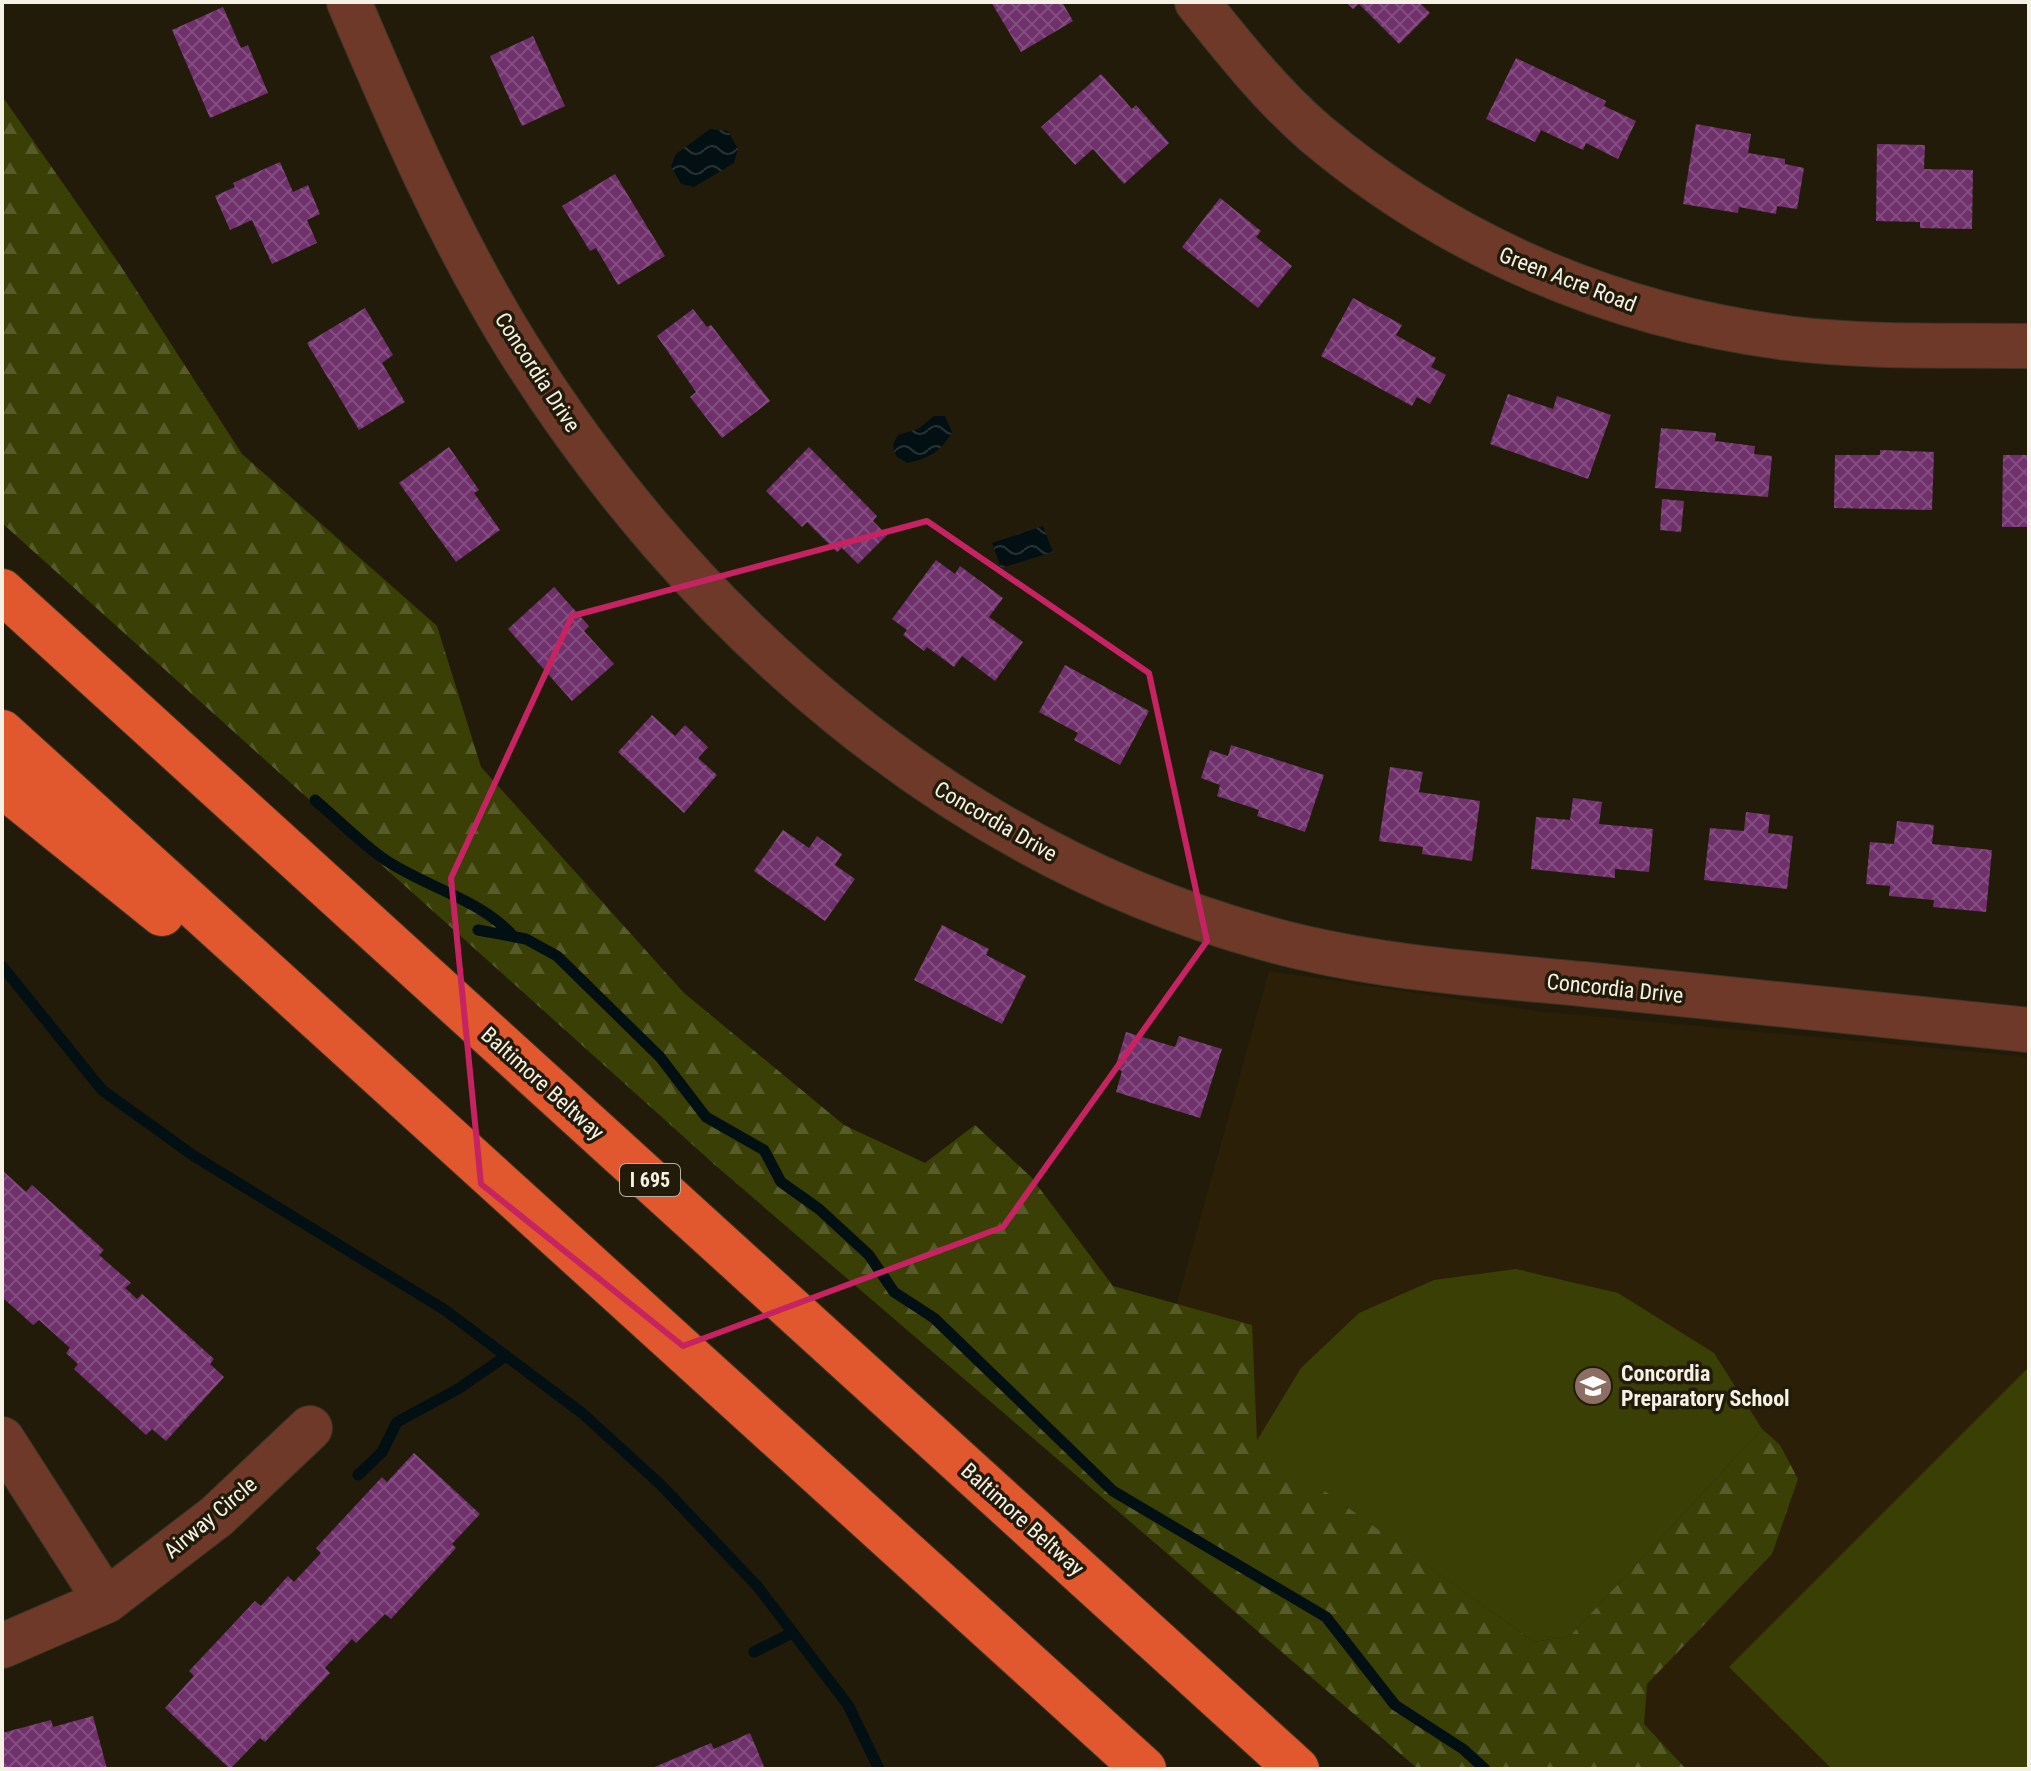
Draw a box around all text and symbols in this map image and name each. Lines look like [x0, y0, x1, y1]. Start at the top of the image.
street label: Green Acre Road [1496, 242, 1640, 317]
street label: Concordia Drive [490, 308, 585, 437]
street label: Concordia Drive [930, 776, 1061, 867]
street label: Concordia Drive [1545, 969, 1685, 1008]
street label: Baltimore Beltway [476, 1022, 609, 1145]
road number: I 695 [620, 1164, 680, 1196]
place label: Concordia Preparatory School [1621, 1361, 1790, 1411]
school or university icon: Concordia Preparatory School [1572, 1365, 1614, 1407]
street label: Baltimore Beltway [956, 1458, 1089, 1581]
street label: Airway Circle [159, 1471, 262, 1563]

